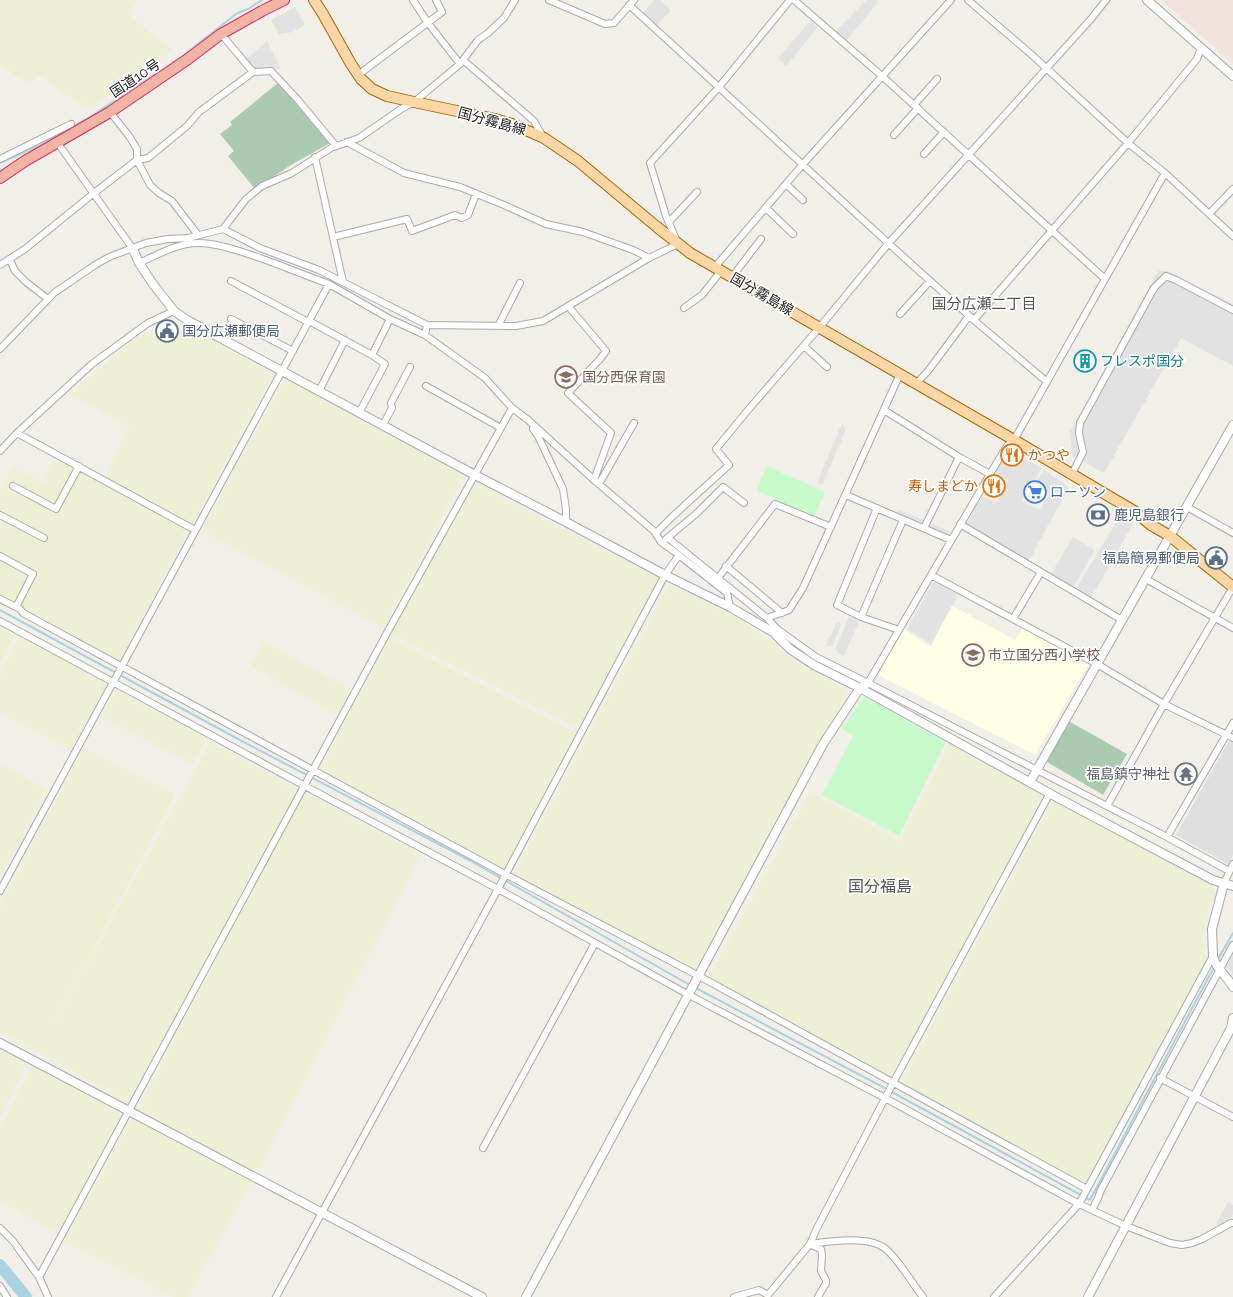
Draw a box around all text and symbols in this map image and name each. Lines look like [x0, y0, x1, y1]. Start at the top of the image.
street label: 国道10号 [107, 56, 163, 100]
street label: 国分霧島線 [456, 104, 528, 138]
street label: 国分霧島線 [728, 270, 796, 318]
district label: 国分広瀬二丁目 [931, 295, 1037, 313]
public building icon: 国分広瀬郵便局 [154, 318, 180, 344]
place label: 国分広瀬郵便局 [182, 323, 280, 339]
building icon: フレスポ国分 [1072, 348, 1098, 374]
place label: フレスポ国分 [1100, 353, 1184, 369]
school or university icon: 国分西保育園 [553, 364, 579, 390]
place label: 国分西保育園 [582, 369, 666, 385]
restaurant icon: かつや [999, 442, 1025, 468]
place label: かつや [1028, 447, 1070, 463]
restaurant icon: 寿しまどか [981, 473, 1007, 499]
place label: 寿しまどか [908, 478, 978, 494]
supermarket icon: ローソン [1022, 479, 1048, 505]
place label: ローソン [1050, 484, 1106, 500]
bank icon: 鹿児島銀行 [1085, 502, 1111, 528]
place label: 鹿児島銀行 [1114, 507, 1184, 523]
public building icon: 福島簡易郵便局 [1203, 545, 1229, 571]
place label: 福島簡易郵便局 [1102, 550, 1200, 566]
school or university icon: 市立国分西小学校 [960, 642, 986, 668]
place label: 市立国分西小学校 [988, 647, 1100, 663]
temple icon: 福島鎮守神社 [1173, 761, 1199, 787]
place label: 福島鎮守神社 [1086, 766, 1170, 782]
district label: 国分福島 [848, 877, 912, 896]

